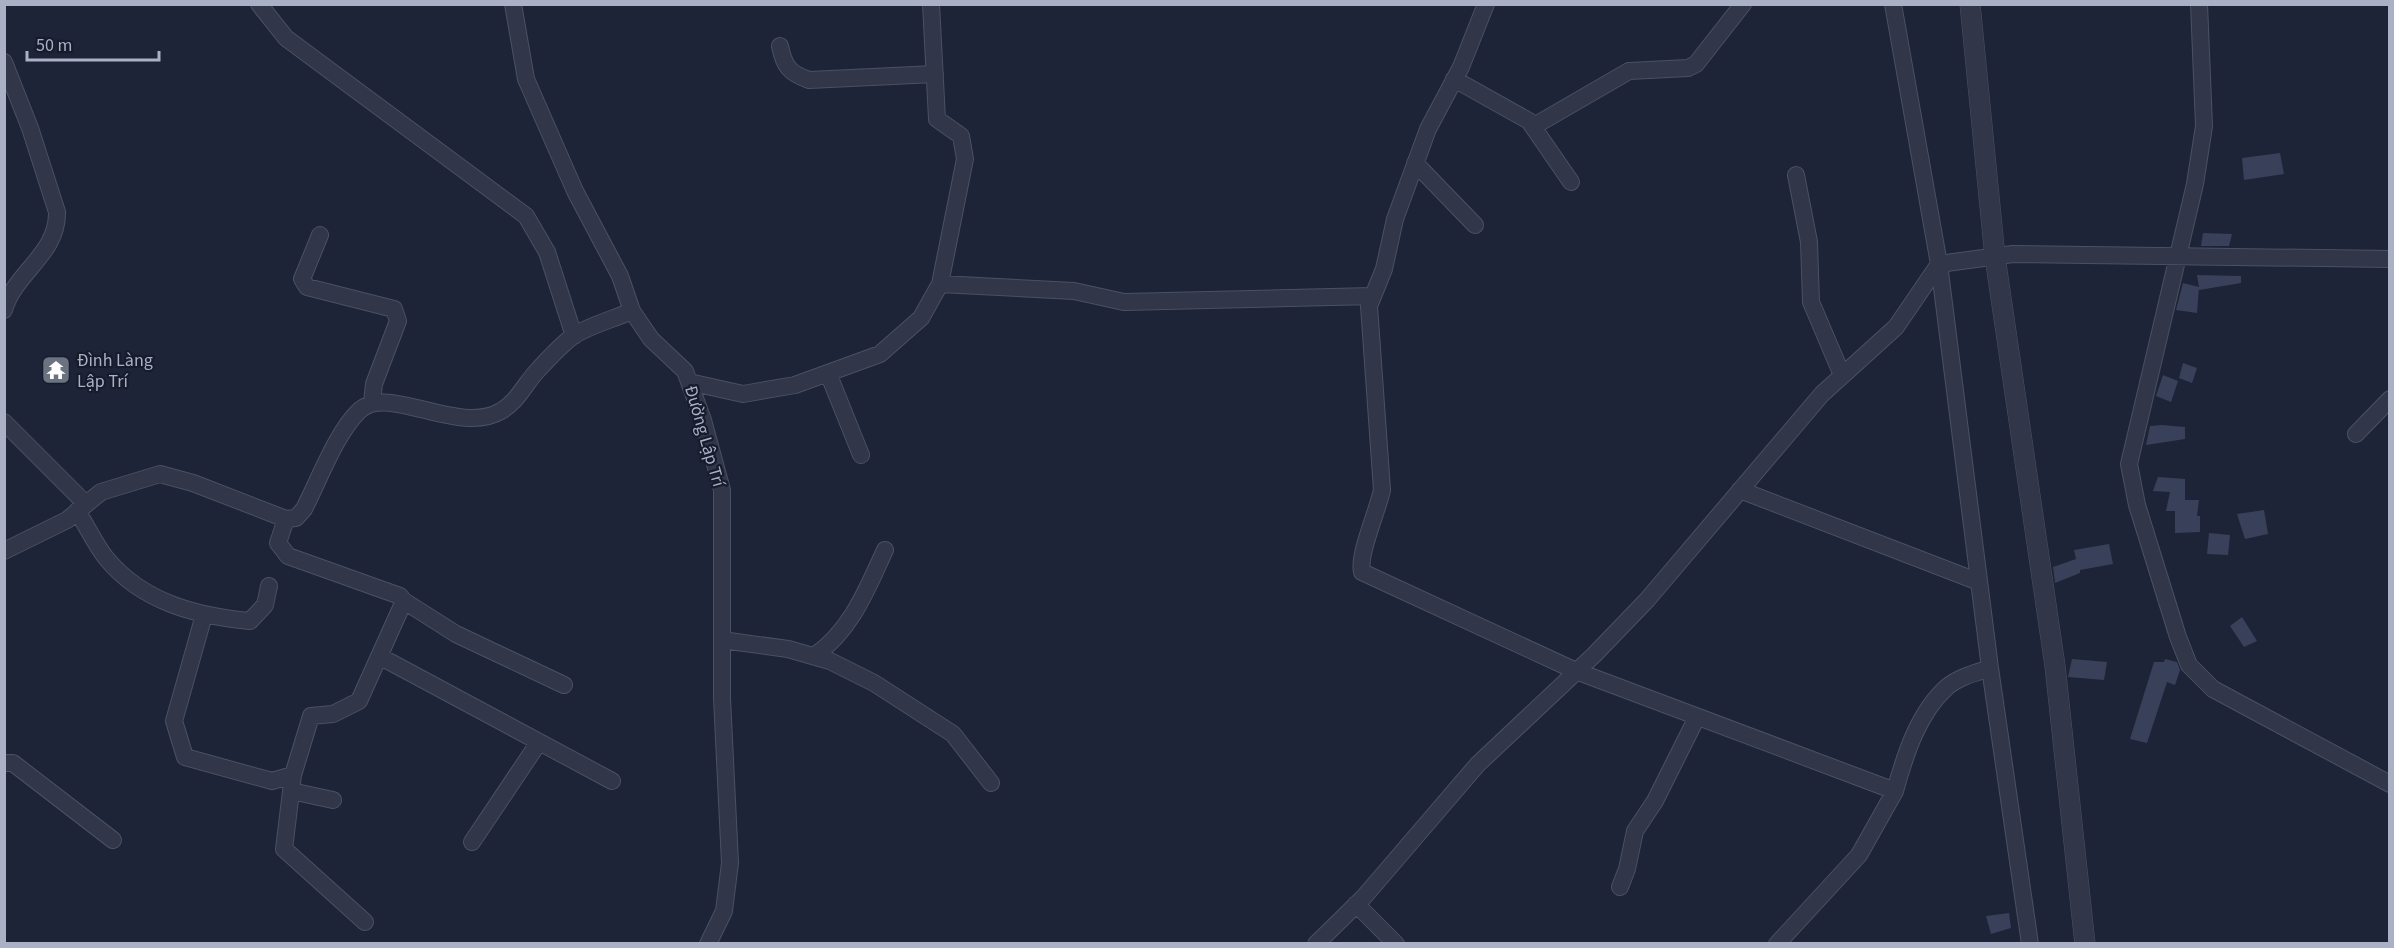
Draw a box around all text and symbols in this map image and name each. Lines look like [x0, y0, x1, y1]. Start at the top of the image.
scale bar [27, 24, 159, 62]
text: 50 m [36, 33, 72, 58]
place label: Đình Làng Lập Trí [77, 348, 153, 394]
temple icon: Đình Làng Lập Trí [40, 354, 72, 386]
street label: Đường Lập Trí [678, 383, 731, 490]

